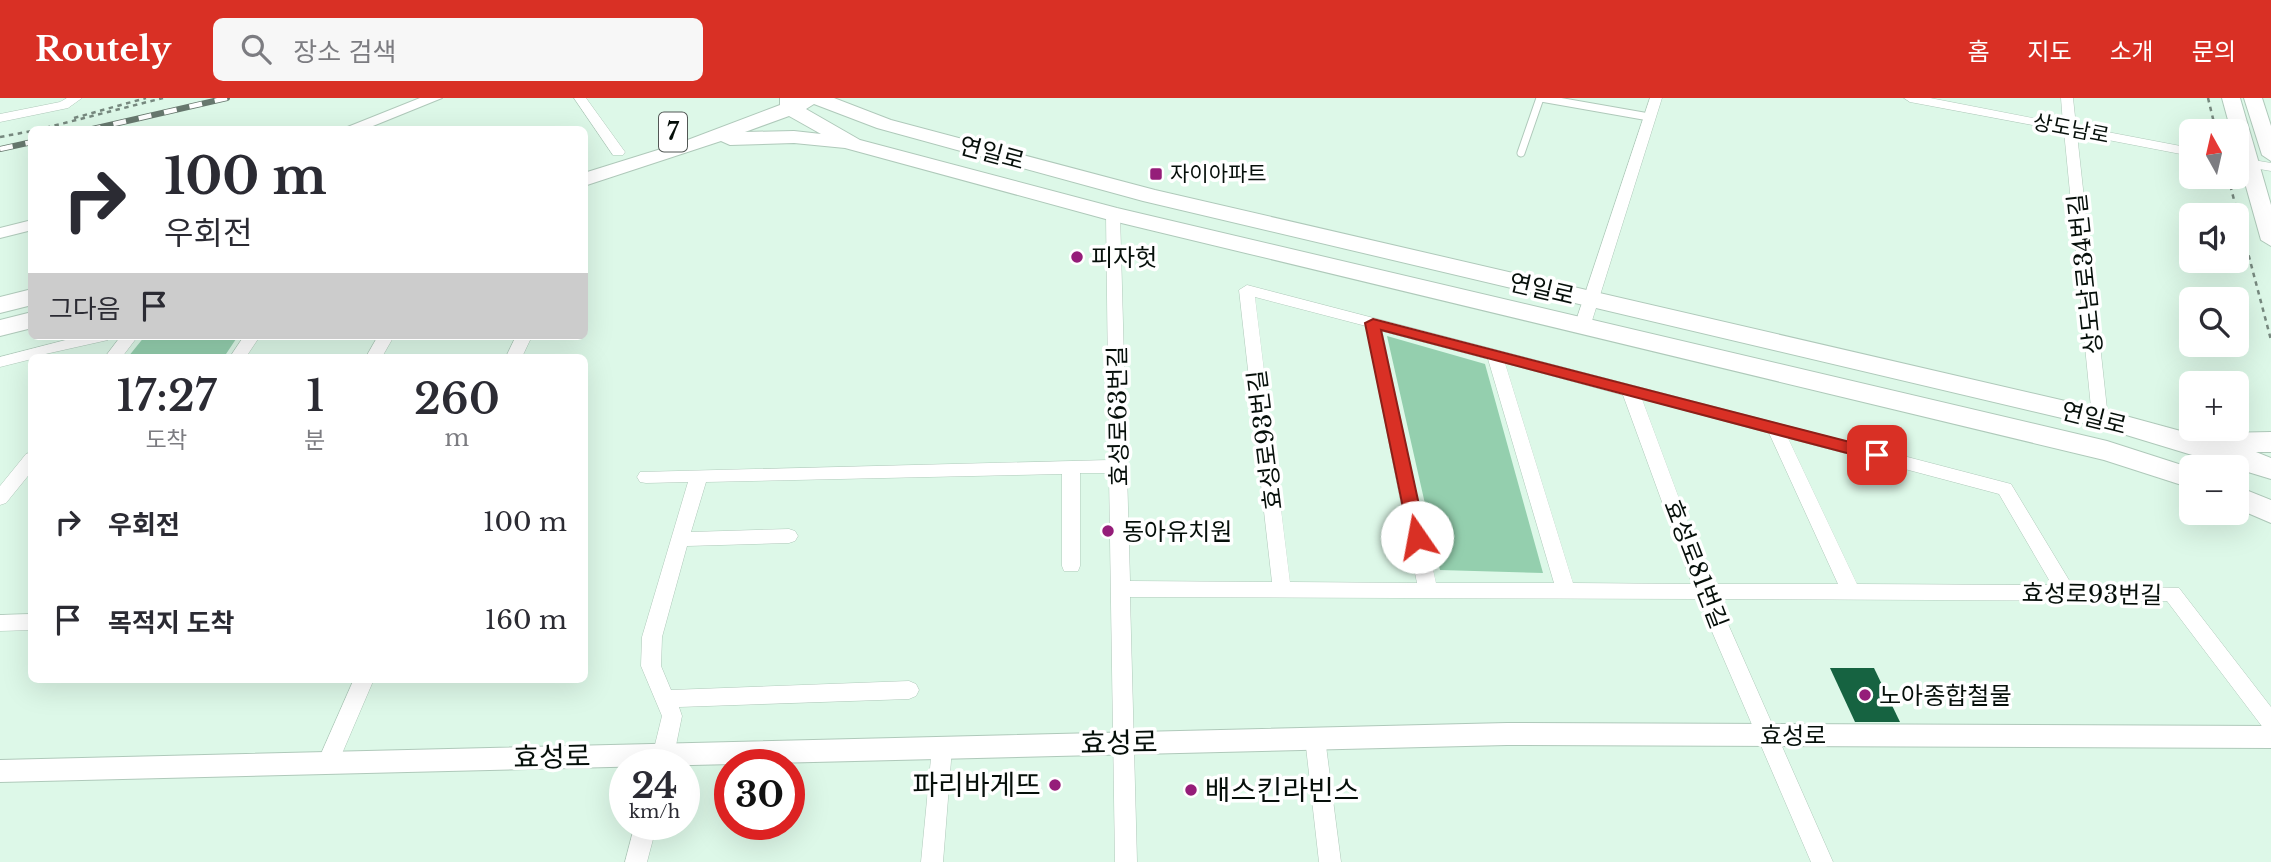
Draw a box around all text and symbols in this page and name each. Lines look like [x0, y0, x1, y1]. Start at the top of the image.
search box [213, 18, 703, 81]
text: Routely [35, 29, 171, 70]
icon: search [237, 30, 275, 68]
text: 장소 검색 [293, 36, 396, 68]
text: 홈 [1967, 37, 1989, 66]
text: 지도 [2027, 37, 2072, 66]
text: 소개 [2110, 37, 2154, 66]
text: 문의 [2192, 37, 2236, 66]
street label: 상도남로 [2031, 109, 2111, 149]
road number: 7 [659, 112, 687, 152]
north arrow [2179, 119, 2249, 189]
map controls [2179, 119, 2249, 525]
street label: 연일로 [956, 130, 1028, 176]
text: 100 m [164, 146, 327, 207]
icon: right [49, 154, 140, 245]
place label: 자이아파트 [1170, 161, 1267, 187]
marker: 자이아파트 [1148, 166, 1164, 182]
street label: 상도남로34번길 [2062, 192, 2108, 356]
button: sound [2179, 203, 2249, 273]
text: 우회전 [164, 213, 252, 253]
place label: 피자헛 [1091, 243, 1157, 272]
marker: 피자헛 [1069, 249, 1085, 265]
street label: 연일로 [1506, 267, 1578, 311]
icon: arrive [135, 287, 173, 325]
button: search [2179, 287, 2249, 357]
text: 그다음 [49, 293, 121, 325]
street label: 효성로63번길 [1102, 345, 1134, 487]
street label: 효성로93번길 [1242, 368, 1288, 512]
text: 17:27 [116, 370, 216, 422]
text: 1 [306, 370, 324, 422]
button: + [2179, 371, 2249, 441]
text: 260 [414, 373, 500, 425]
street label: 연일로 [2058, 396, 2130, 440]
text: m [445, 424, 469, 452]
pin [1847, 425, 1907, 485]
text: 도착 [145, 426, 187, 454]
text: 분 [305, 426, 326, 454]
icon: arrive [1858, 436, 1896, 474]
button: − [2179, 455, 2249, 525]
street label: 효성로81번길 [1658, 495, 1734, 633]
position arrow [1380, 500, 1454, 574]
icon: right [49, 503, 87, 541]
text: 100 m [483, 506, 567, 538]
text: 우회전 [108, 509, 180, 541]
place label: 동아유치원 [1122, 517, 1232, 546]
marker: 동아유치원 [1100, 523, 1116, 539]
street label: 효성로93번길 [2021, 578, 2163, 610]
icon: arrive [49, 601, 87, 639]
text: 160 m [485, 604, 567, 636]
text: 목적지 도착 [108, 607, 235, 639]
place label: 노아종합철물 [1879, 681, 2011, 710]
marker: 노아종합철물 [1857, 687, 1873, 703]
street label: 효성로 [1760, 721, 1826, 750]
street label: 효성로 [1080, 725, 1158, 761]
street label: 효성로 [513, 739, 591, 775]
speed limit sign: 30 [714, 749, 805, 840]
text: 24 [631, 764, 678, 807]
place label: 파리바게뜨 [912, 768, 1041, 803]
place label: 배스킨라빈스 [1205, 773, 1360, 808]
marker: 파리바게뜨 [1047, 777, 1063, 793]
marker: 배스킨라빈스 [1183, 782, 1199, 798]
text: km/h [629, 801, 680, 823]

